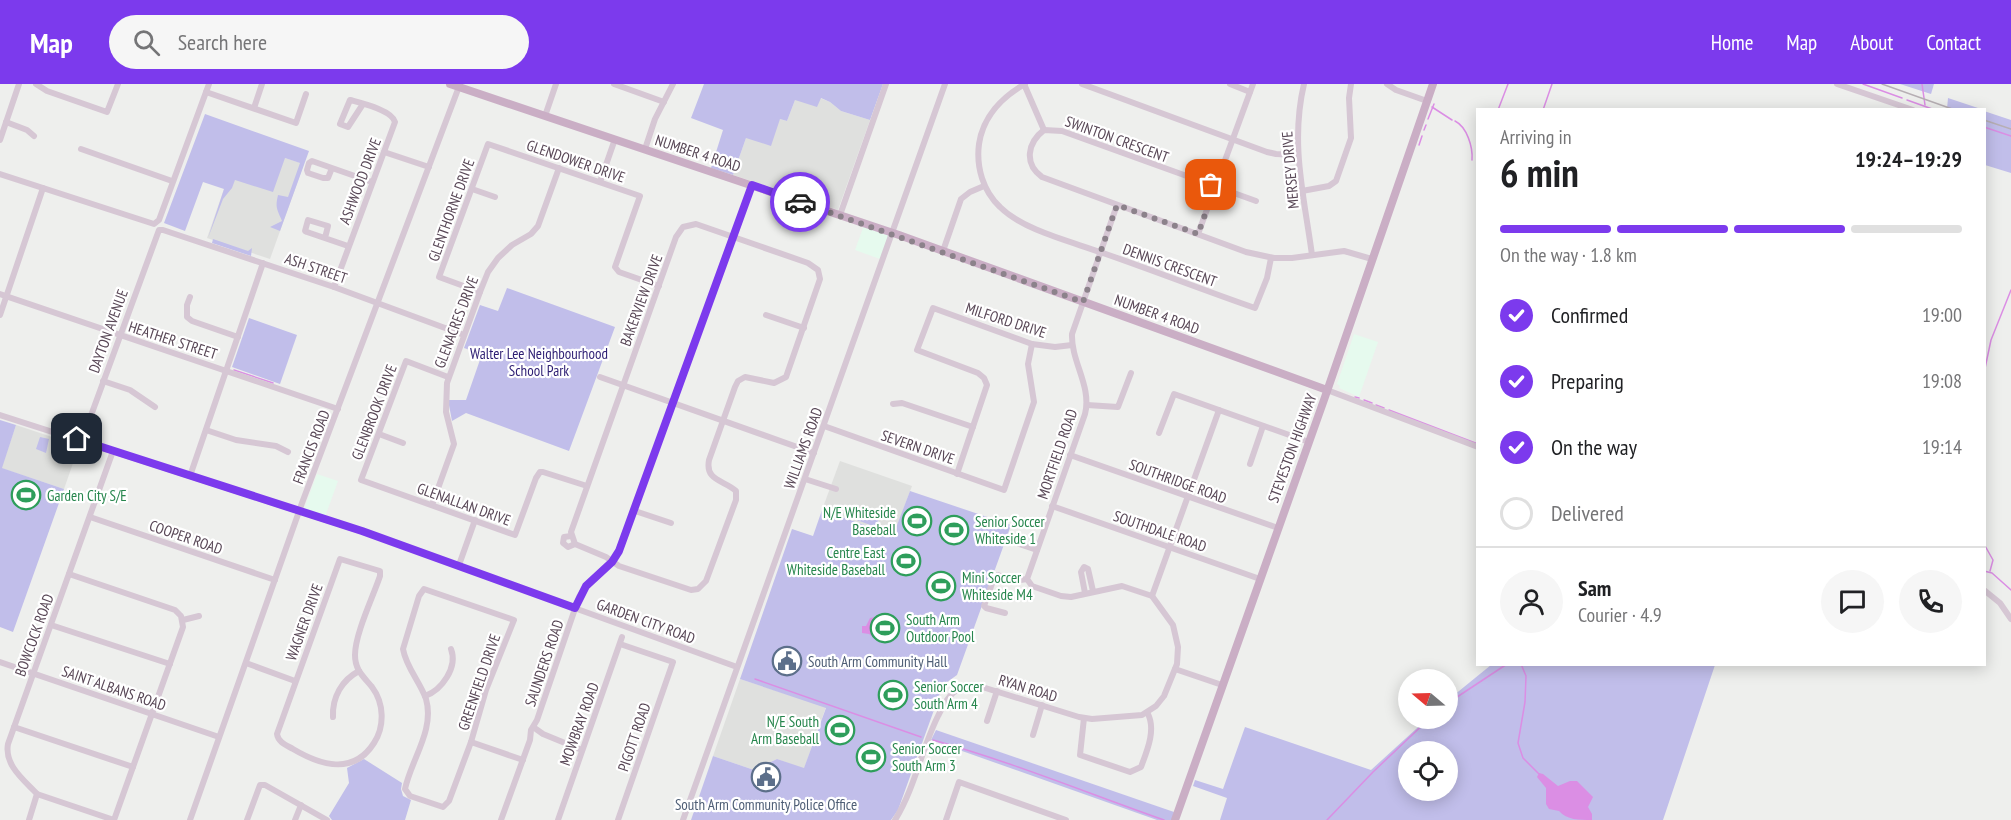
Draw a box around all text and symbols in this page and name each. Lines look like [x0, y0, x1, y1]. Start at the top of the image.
search box [109, 15, 529, 69]
text: Map [30, 24, 73, 61]
icon: search [130, 26, 163, 59]
text: Search here [178, 28, 267, 56]
text: Home [1711, 29, 1753, 56]
text: Map [1786, 29, 1817, 56]
text: About [1850, 29, 1893, 56]
text: Contact [1926, 29, 1981, 56]
street label: SWINTON CRESCENT [1063, 111, 1172, 167]
text: Arriving in [1500, 124, 1572, 150]
street label: NUMBER 4 ROAD [653, 130, 743, 176]
street label: MERSEY DRIVE [1277, 130, 1303, 210]
street label: ASHWOOD DRIVE [335, 135, 385, 227]
street label: GLENDOWER DRIVE [524, 135, 628, 187]
text: 19:24–19:29 [1855, 145, 1962, 173]
text: 6 min [1500, 147, 1579, 198]
street label: GLENTHORNE DRIVE [424, 156, 478, 264]
pin [1185, 159, 1236, 210]
icon: bag [1194, 168, 1227, 201]
courier [770, 172, 830, 232]
icon: car [784, 186, 817, 219]
street label: DENNIS CRESCENT [1120, 239, 1220, 291]
text: On the way · 1.8 km [1500, 242, 1637, 268]
street label: ASH STREET [282, 248, 350, 288]
street label: BAKERVIEW DRIVE [616, 251, 666, 349]
street label: GLENACRES DRIVE [430, 273, 482, 371]
street label: DAYTON AVENUE [84, 287, 132, 375]
street label: NUMBER 4 ROAD [1112, 290, 1202, 338]
street label: MILFORD DRIVE [963, 298, 1049, 342]
icon: check [1500, 299, 1533, 332]
text: Confirmed [1551, 301, 1628, 329]
text: 19:00 [1922, 302, 1962, 328]
street label: HEATHER STREET [126, 317, 220, 363]
park label: Walter Lee Neighbourhood School Park [470, 344, 608, 380]
street label: GLENBROOK DRIVE [347, 362, 401, 462]
icon: check [1500, 365, 1533, 398]
text: Preparing [1551, 367, 1624, 395]
text: 19:08 [1922, 368, 1962, 394]
street label: STEVESTON HIGHWAY [1263, 391, 1321, 505]
street label: WILLIAMS ROAD [779, 404, 827, 491]
street label: MORTFIELD ROAD [1033, 406, 1081, 502]
street label: FRANCIS ROAD [288, 407, 334, 487]
pin [51, 413, 102, 464]
icon: home [60, 422, 93, 455]
street label: SEVERN DRIVE [879, 426, 957, 468]
icon: check [1500, 431, 1533, 464]
text: On the way [1551, 433, 1637, 461]
text: 19:14 [1922, 434, 1962, 460]
street label: SOUTHRIDGE ROAD [1127, 455, 1230, 507]
street label: GLENALLAN DRIVE [415, 478, 513, 530]
sports icon: Garden City S/E [10, 479, 42, 511]
place label: Garden City S/E [47, 486, 127, 505]
text: Delivered [1551, 499, 1624, 527]
place label: N/E Whiteside Baseball [823, 503, 896, 539]
sports icon: N/E Whiteside Baseball [901, 505, 933, 537]
street label: SOUTHDALE ROAD [1111, 506, 1209, 556]
place label: Senior Soccer Whiteside 1 [975, 512, 1045, 548]
sports icon: Senior Soccer Whiteside 1 [938, 514, 970, 546]
street label: COOPER ROAD [147, 516, 225, 558]
place label: Centre East Whiteside Baseball [787, 543, 885, 579]
sports icon: Centre East Whiteside Baseball [890, 545, 922, 577]
place label: Mini Soccer Whiteside M4 [962, 568, 1033, 604]
sports icon: Mini Soccer Whiteside M4 [925, 570, 957, 602]
button: person [1500, 570, 1563, 633]
button: chat [1821, 570, 1884, 633]
button: phone [1899, 570, 1962, 633]
text: Sam [1578, 574, 1611, 602]
street label: WAGNER DRIVE [281, 581, 327, 663]
street label: BOWCOCK ROAD [10, 591, 58, 679]
street label: GARDEN CITY ROAD [594, 594, 698, 648]
text: Courier · 4.9 [1578, 602, 1662, 628]
place label: South Arm Outdoor Pool [906, 610, 975, 646]
sports icon: South Arm Outdoor Pool [869, 612, 901, 644]
street label: SAUNDERS ROAD [520, 617, 568, 709]
street label: GREENFIELD DRIVE [454, 631, 504, 733]
public building icon: South Arm Community Hall [771, 645, 803, 677]
place label: South Arm Community Hall [808, 652, 948, 671]
street label: SAINT ALBANS ROAD [59, 661, 169, 715]
north arrow [1398, 669, 1458, 729]
map controls [1398, 669, 1458, 801]
street label: RYAN ROAD [996, 670, 1060, 706]
place label: Senior Soccer South Arm 4 [914, 677, 984, 713]
sports icon: Senior Soccer South Arm 4 [877, 679, 909, 711]
street label: MOWBRAY ROAD [555, 680, 603, 768]
street label: PIGOTT ROAD [613, 700, 655, 774]
place label: N/E South Arm Baseball [751, 712, 820, 748]
sports icon: N/E South Arm Baseball [824, 714, 856, 746]
place label: Senior Soccer South Arm 3 [892, 739, 962, 775]
sports icon: Senior Soccer South Arm 3 [855, 741, 887, 773]
button: locate [1398, 741, 1458, 801]
public building icon: South Arm Community Police Office [750, 761, 782, 793]
place label: South Arm Community Police Office [675, 795, 857, 814]

